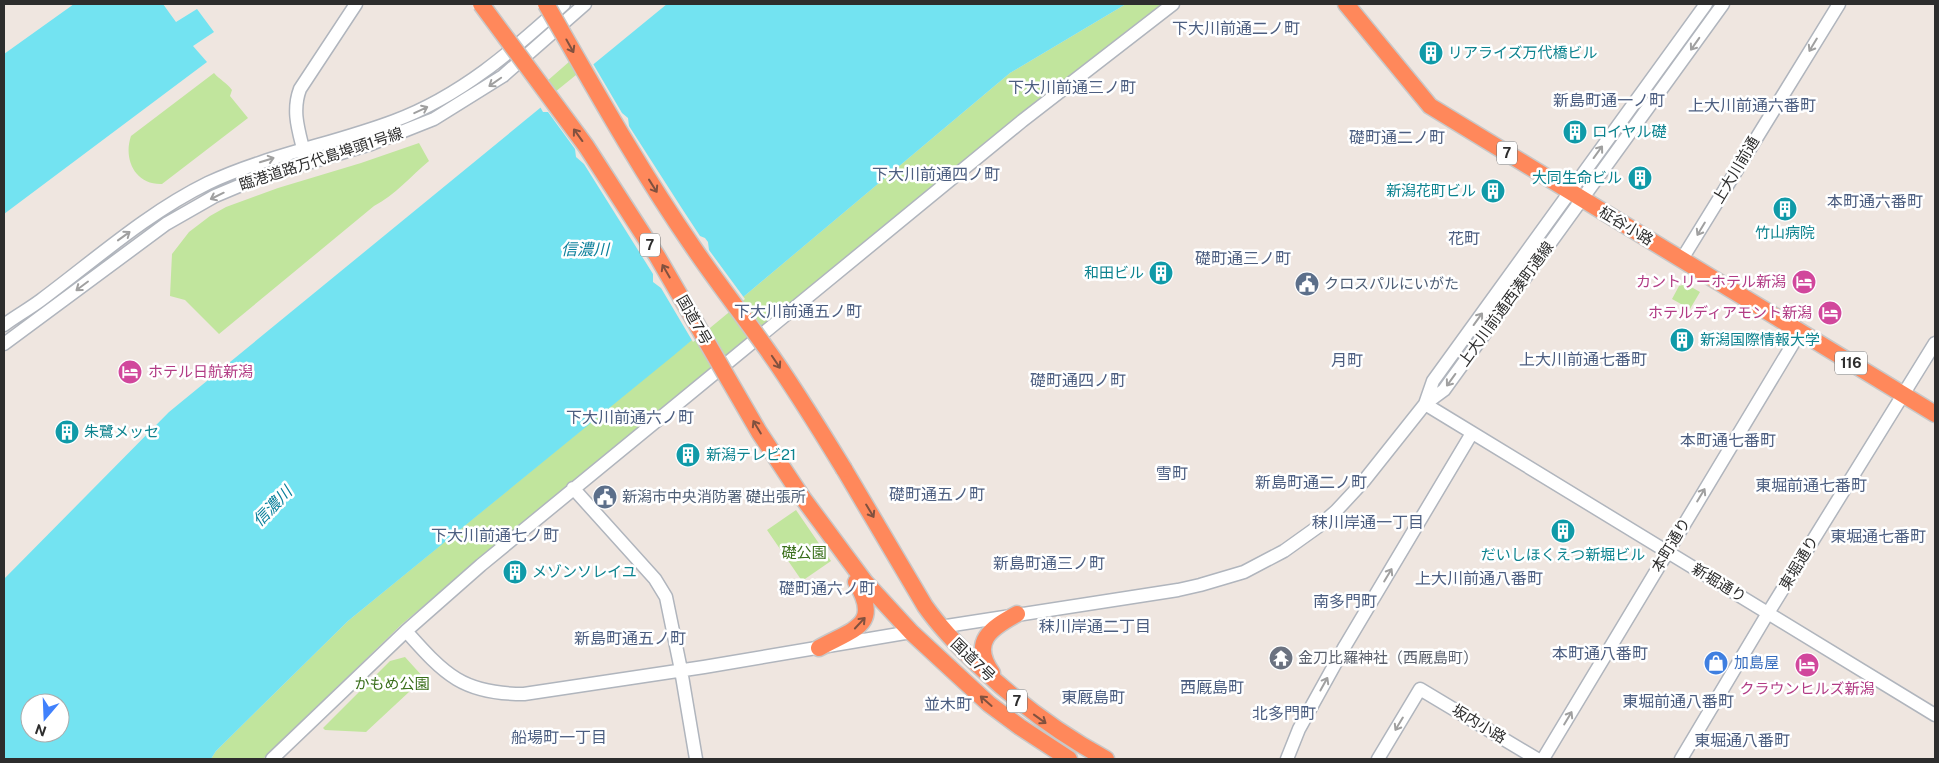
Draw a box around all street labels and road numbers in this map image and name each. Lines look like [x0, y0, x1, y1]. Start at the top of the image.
street label: 臨港道路万代島埠頭1号線 [237, 124, 405, 193]
street label: 上大川前通 [1709, 133, 1762, 206]
road number: 7 [1497, 142, 1517, 164]
street label: 柾谷小路 [1596, 203, 1656, 248]
road number: 7 [640, 234, 660, 256]
street label: 上大川前通西湊町通線 [1455, 238, 1557, 369]
street label: 国道7号 [674, 292, 715, 347]
road number: 116 [1835, 352, 1867, 374]
street label: 本町通り [1648, 515, 1693, 575]
street label: 東堀通り [1776, 533, 1821, 593]
street label: 新堀通り [1689, 560, 1749, 605]
street label: 国道7号 [948, 635, 999, 685]
road number: 7 [1007, 689, 1027, 712]
street label: 坂内小路 [1449, 701, 1509, 746]

